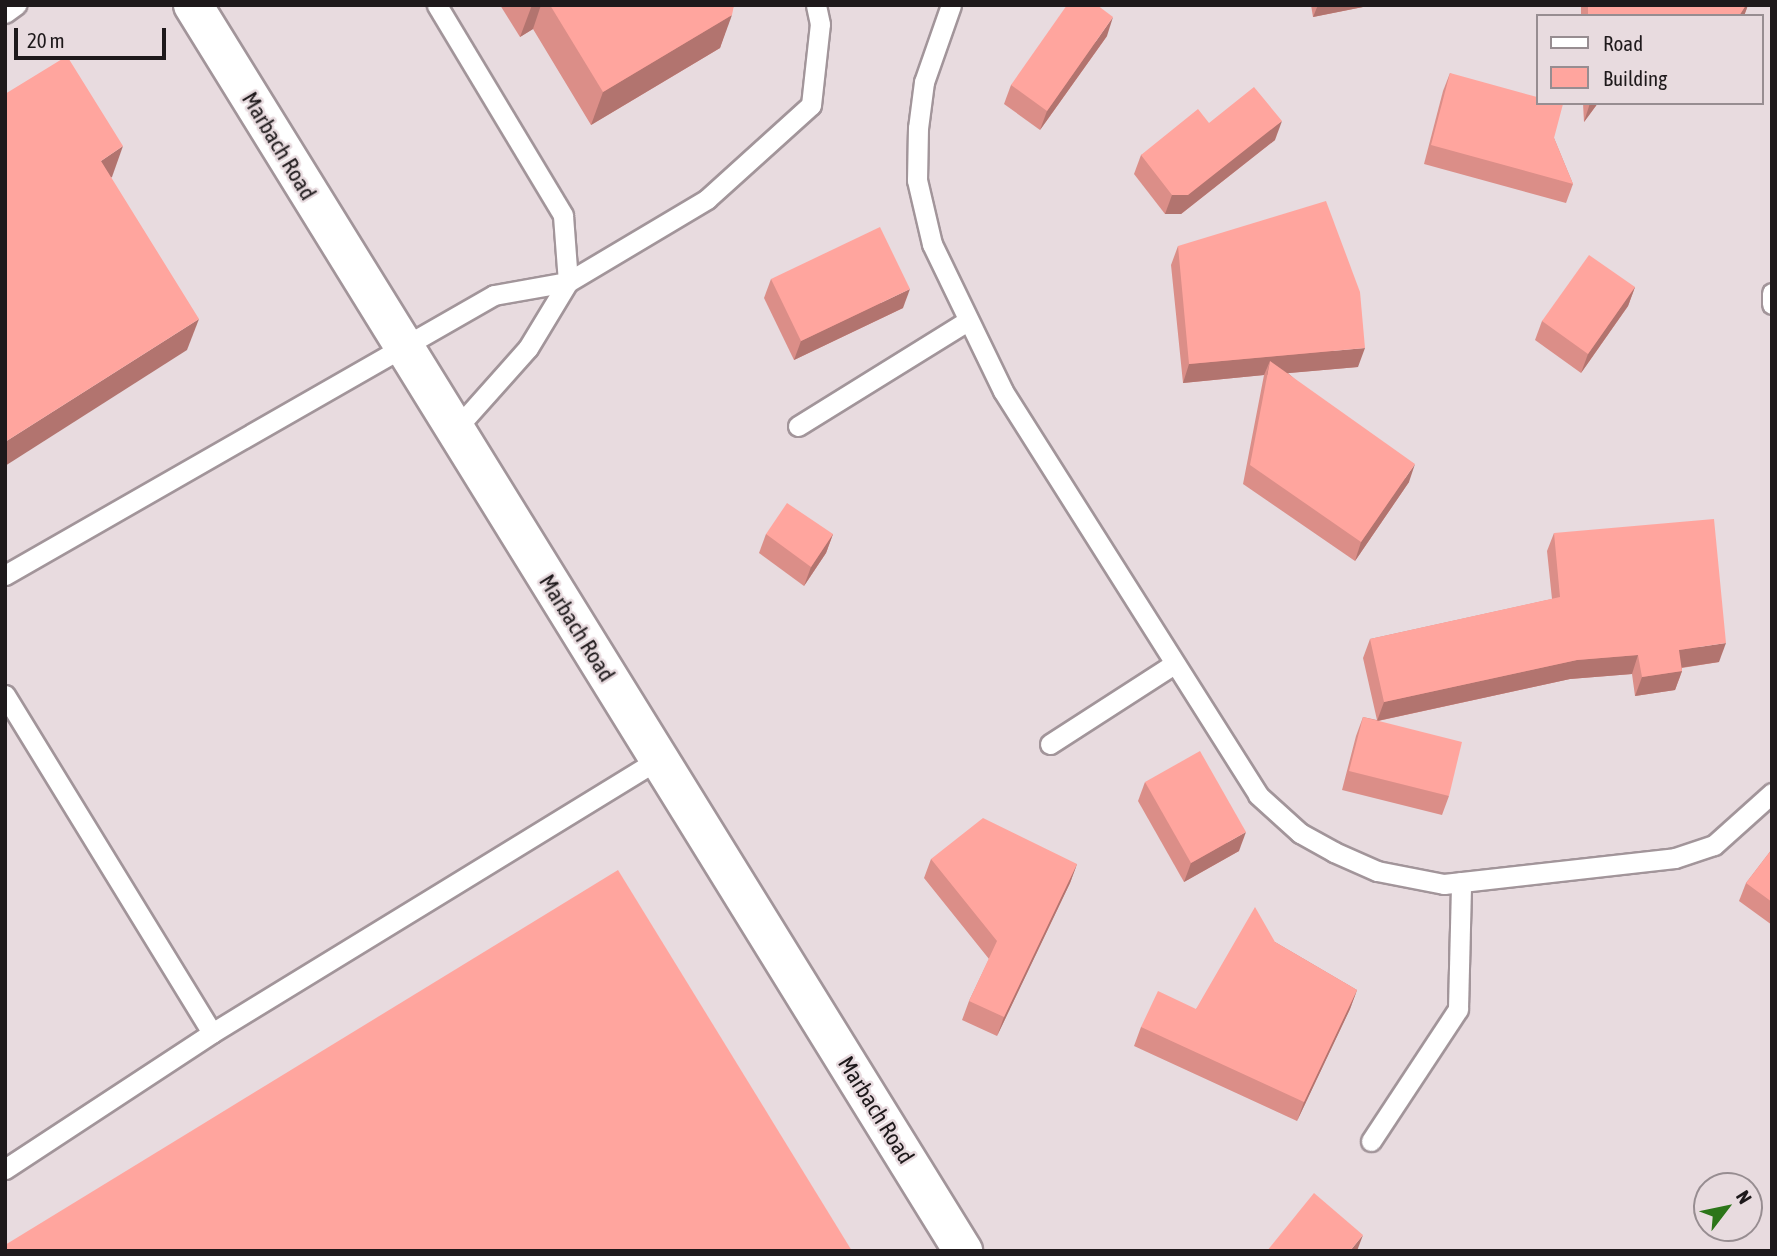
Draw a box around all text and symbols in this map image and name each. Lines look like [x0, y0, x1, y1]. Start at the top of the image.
scale bar [18, 14, 170, 58]
legend [1536, 14, 1763, 105]
text: 20 m [27, 28, 65, 52]
text: Road [1603, 31, 1643, 55]
text: Building [1603, 66, 1667, 90]
street label: Marbach Road [236, 87, 322, 205]
street label: Marbach Road [533, 569, 621, 687]
street label: Marbach Road [832, 1051, 920, 1169]
north arrow [1693, 1172, 1763, 1242]
text: N [1732, 1186, 1756, 1208]

